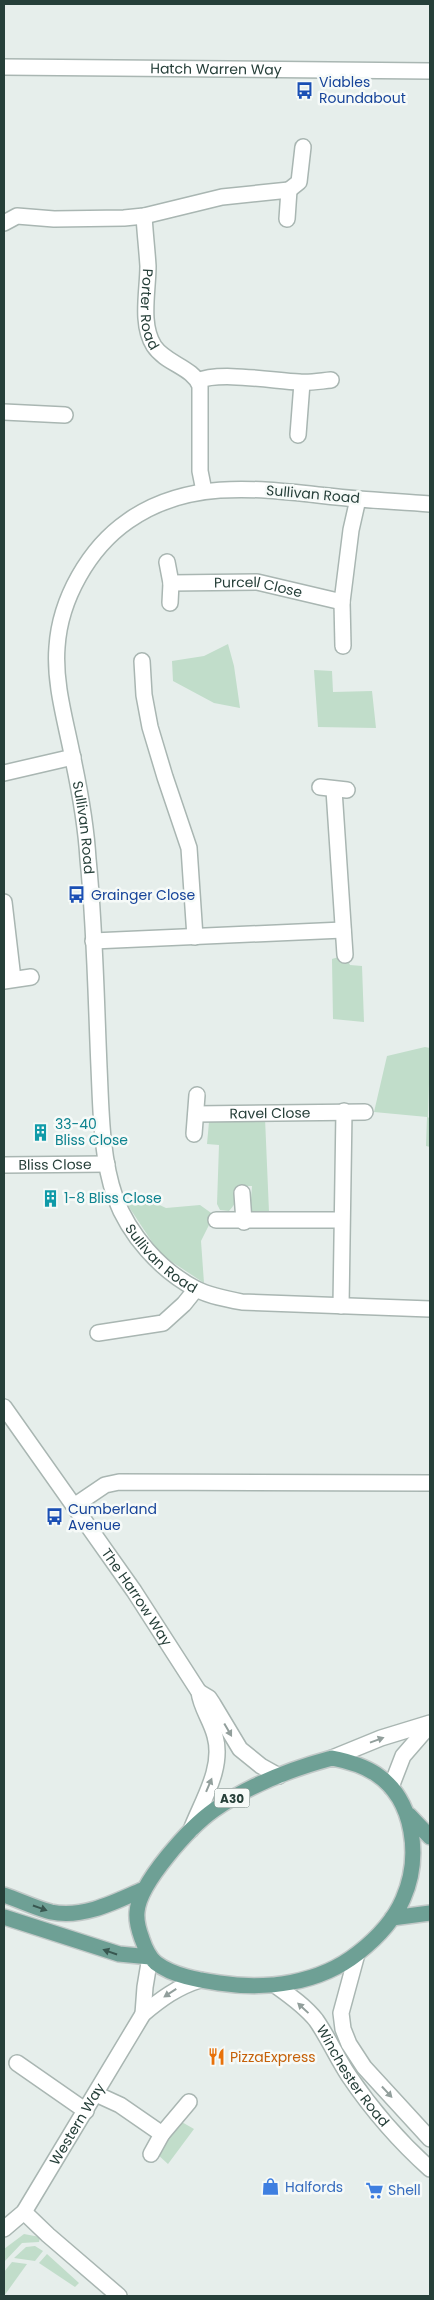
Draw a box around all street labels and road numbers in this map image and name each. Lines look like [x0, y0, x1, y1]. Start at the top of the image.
street label: Hatch Warren Way [150, 58, 282, 80]
street label: Porter Road [136, 268, 164, 354]
street label: Sullivan Road [265, 480, 361, 508]
street label: Purcell Close [214, 572, 305, 602]
street label: Sullivan Road [68, 779, 99, 875]
street label: Ravel Close [229, 1103, 311, 1124]
street label: Bliss Close [18, 1154, 92, 1175]
street label: Sullivan Road [120, 1220, 201, 1298]
street label: The Harrow Way [97, 1544, 177, 1650]
road number: A30 [214, 1789, 250, 1808]
street label: Winchester Road [312, 2021, 394, 2131]
street label: Western Way [45, 2079, 109, 2169]

